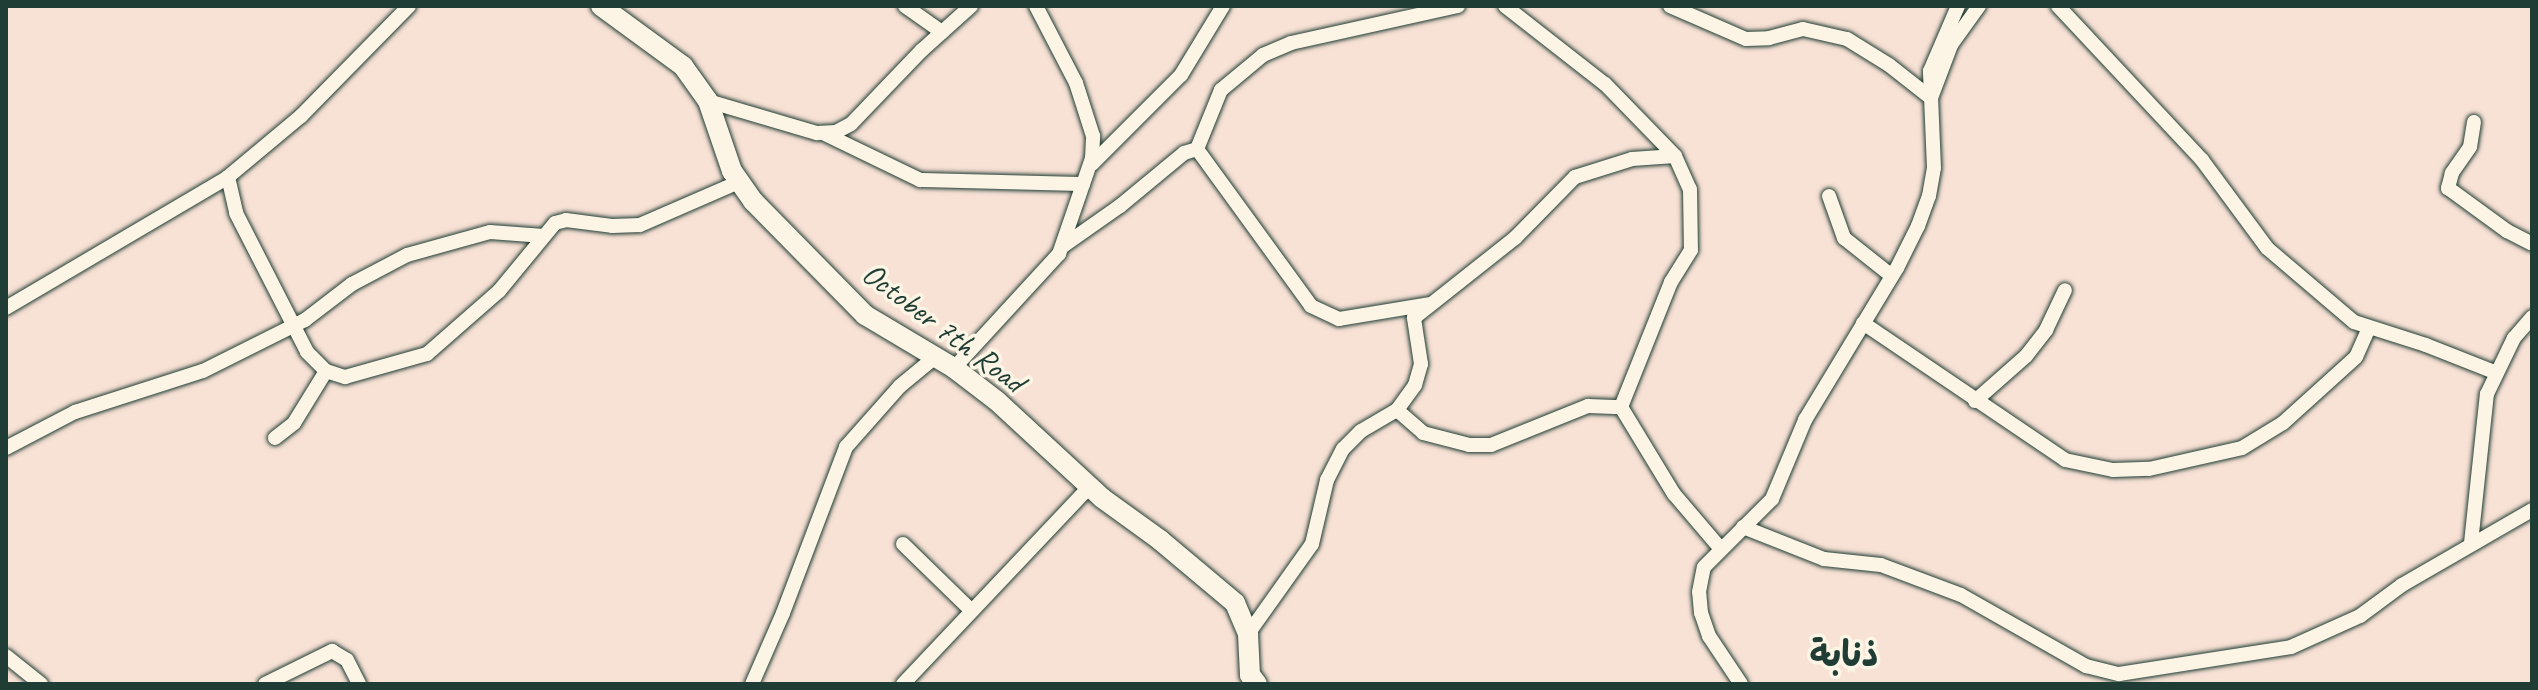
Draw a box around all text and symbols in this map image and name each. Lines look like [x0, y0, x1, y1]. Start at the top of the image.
street label: October 7th Road [854, 254, 1032, 402]
district label: ذنابة [1810, 633, 1878, 677]

